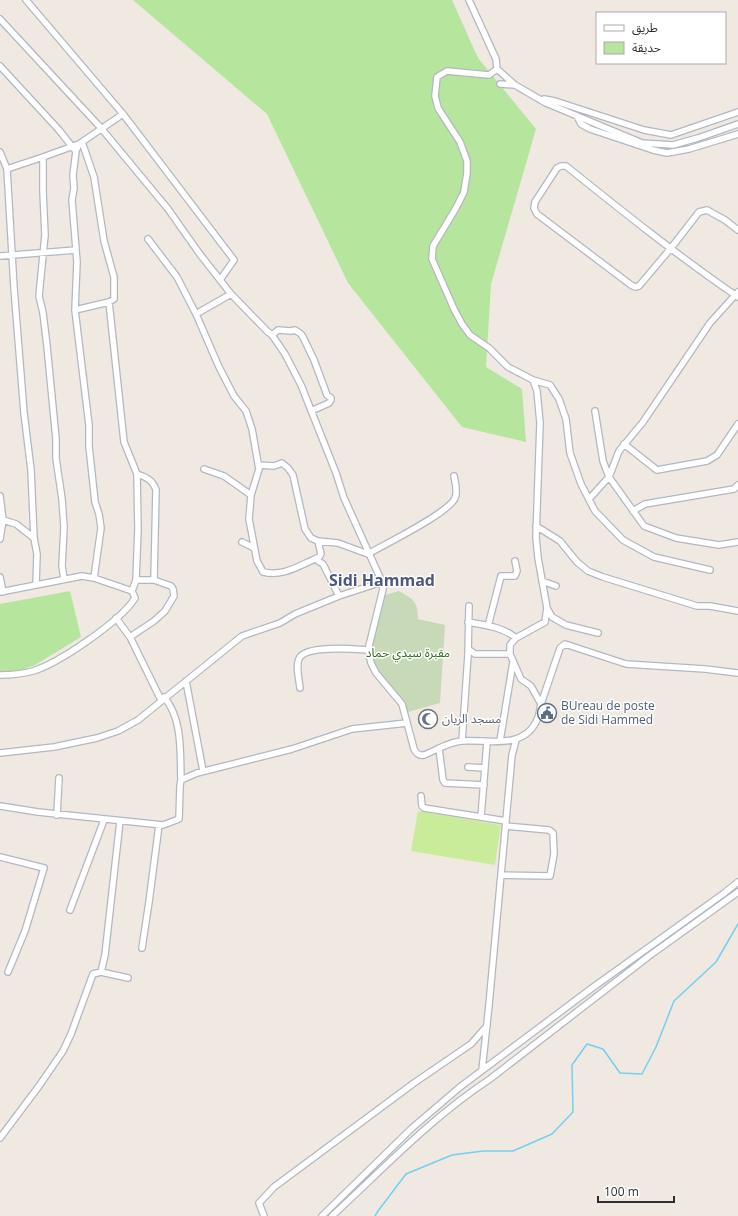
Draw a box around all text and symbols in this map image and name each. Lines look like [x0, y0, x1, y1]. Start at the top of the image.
legend [596, 12, 726, 64]
text: طريق [632, 19, 658, 36]
text: حديقة [632, 39, 661, 56]
district label: Sidi Hammad [329, 569, 435, 591]
park label: مقبرة سيدي حماد [366, 644, 450, 663]
place label: BUreau de poste de Sidi Hammed [561, 697, 655, 728]
public building icon: BUreau de poste de Sidi Hammed [536, 702, 558, 724]
mosque icon: مسجد الريان [417, 708, 439, 730]
place label: مسجد الريان [442, 710, 501, 727]
scale bar [598, 1178, 674, 1204]
text: 100 m [604, 1183, 639, 1200]

